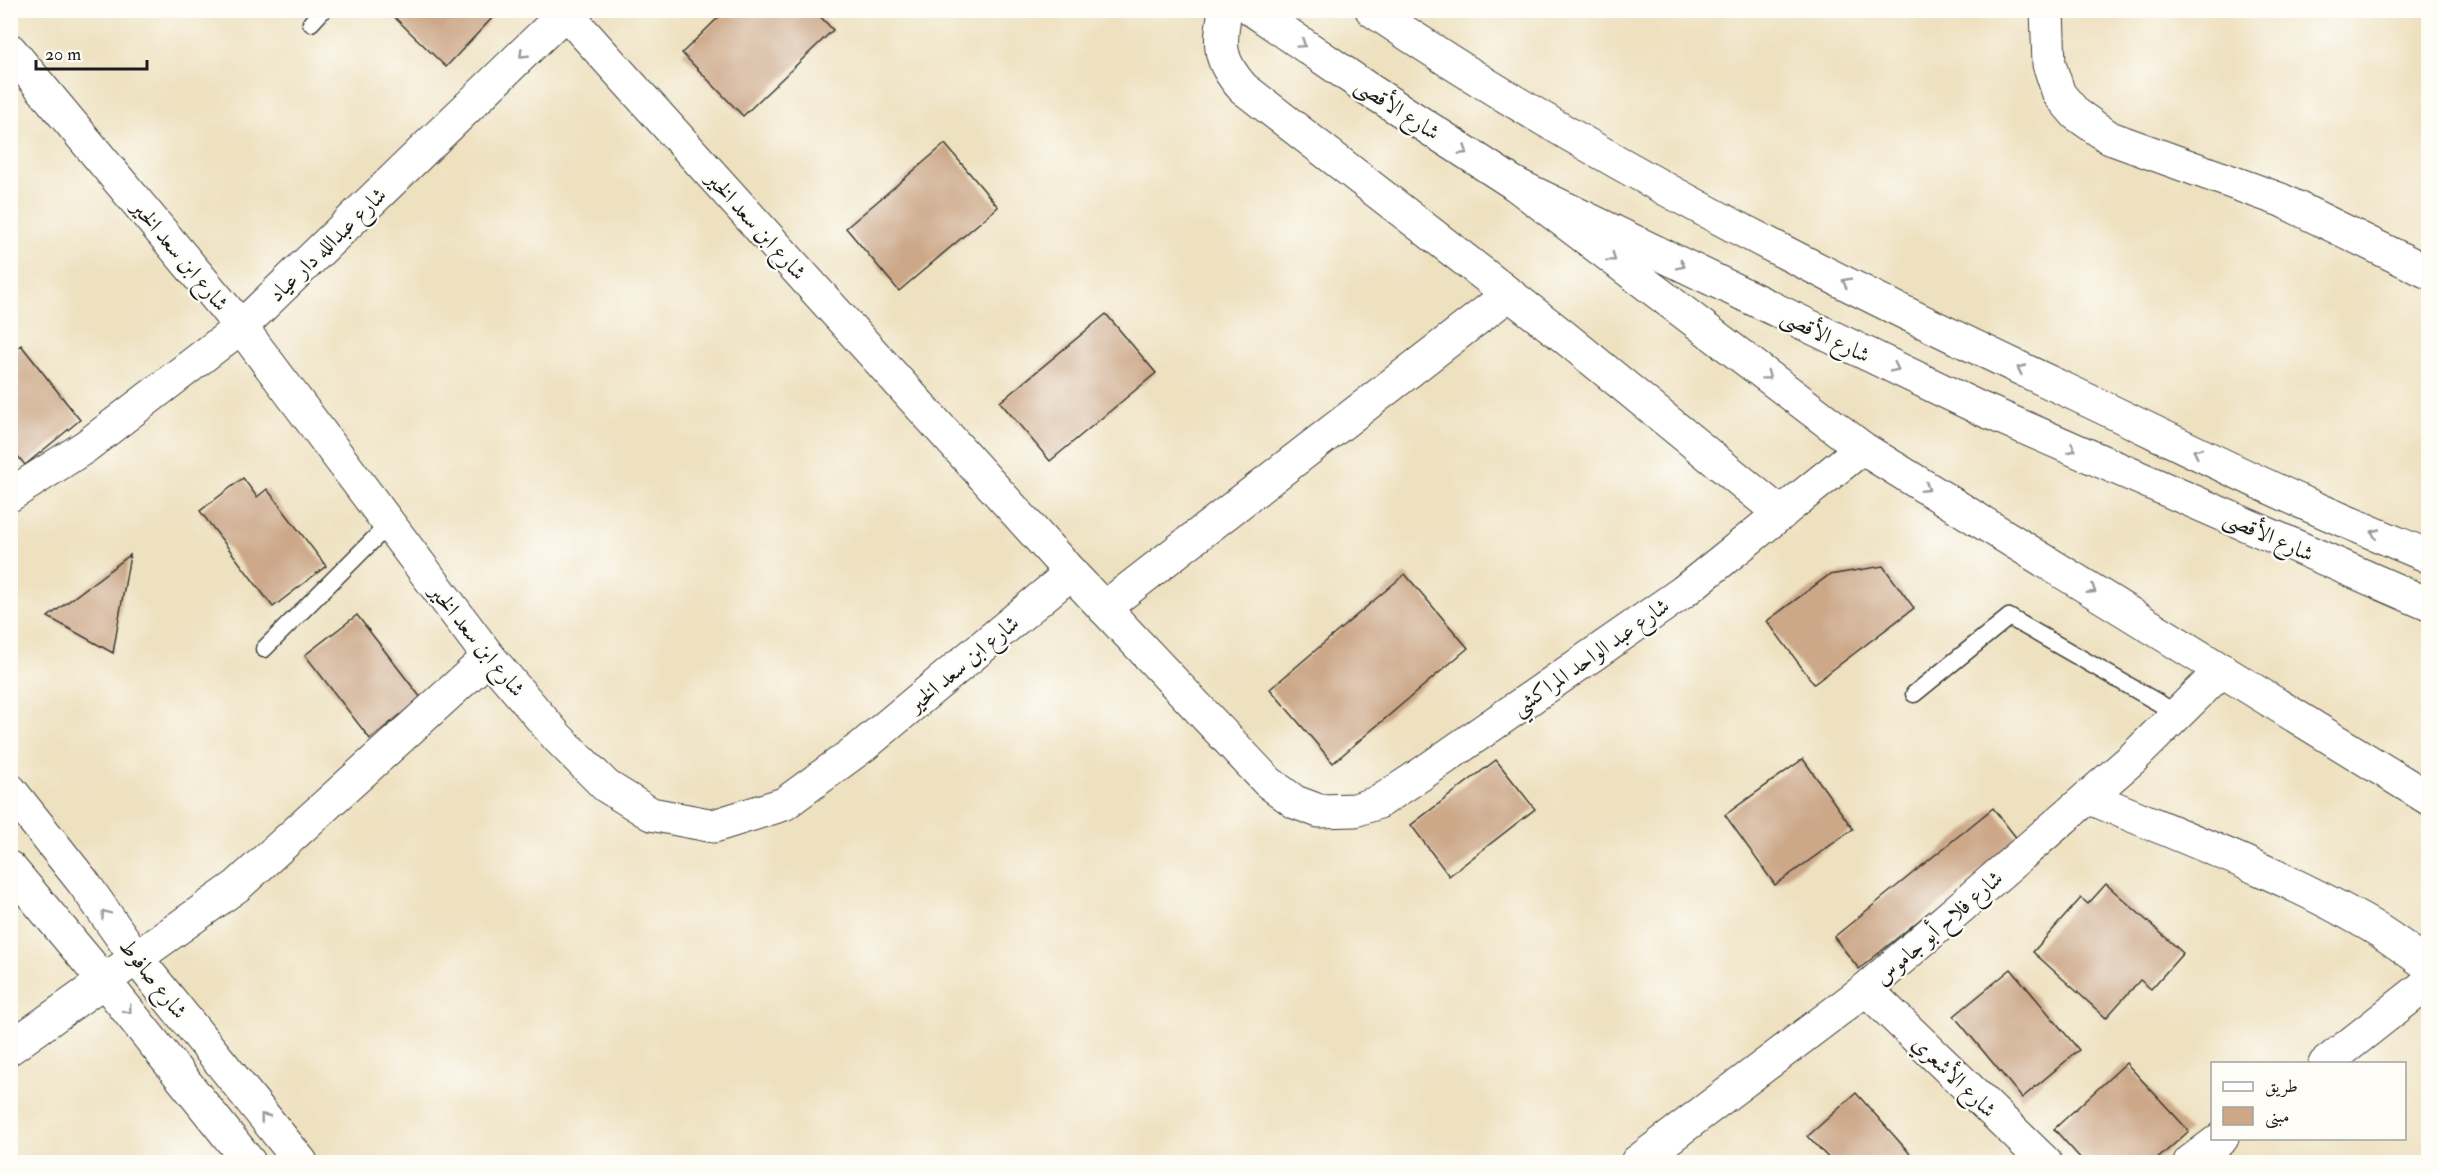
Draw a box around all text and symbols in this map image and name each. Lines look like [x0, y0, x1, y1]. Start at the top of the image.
scale bar [36, 33, 147, 71]
one-way arrow [1295, 37, 1306, 48]
text: 20 m [45, 43, 81, 66]
one-way arrow [520, 46, 531, 57]
street label: شارع الأقصى [1348, 69, 1446, 150]
one-way arrow [1458, 144, 1469, 155]
street label: شارع ابن سعد الخير [696, 164, 812, 289]
street label: شارع عبدالله دار عياد [263, 181, 395, 311]
street label: شارع ابن سعد الخير [121, 193, 235, 320]
one-way arrow [1605, 250, 1616, 261]
one-way arrow [1675, 258, 1686, 269]
one-way arrow [1842, 278, 1853, 289]
street label: شارع الأقصى [1775, 301, 1875, 373]
one-way arrow [1888, 360, 1899, 372]
one-way arrow [2016, 364, 2027, 376]
one-way arrow [1760, 368, 1771, 379]
one-way arrow [2066, 442, 2077, 454]
one-way arrow [2193, 448, 2204, 460]
one-way arrow [1920, 480, 1930, 492]
street label: شارع الأقصى [2218, 502, 2319, 572]
one-way arrow [2370, 528, 2381, 540]
street label: شارع ابن سعد الخير [419, 577, 531, 705]
one-way arrow [2086, 583, 2096, 595]
street label: شارع عبد الواحد المراكشي [1506, 592, 1679, 727]
street label: شارع ابن سعد الخير [901, 609, 1028, 723]
street label: شارع فلاح أبو جاموس [1867, 863, 2012, 995]
one-way arrow [101, 909, 112, 920]
street label: شارع صافوط [110, 933, 193, 1027]
one-way arrow [121, 1003, 132, 1014]
street label: شارع الأشعري [1903, 1028, 2004, 1127]
legend [2211, 1062, 2406, 1140]
text: طريق [2265, 1075, 2298, 1098]
text: مبنى [2265, 1105, 2290, 1129]
one-way arrow [261, 1113, 272, 1124]

